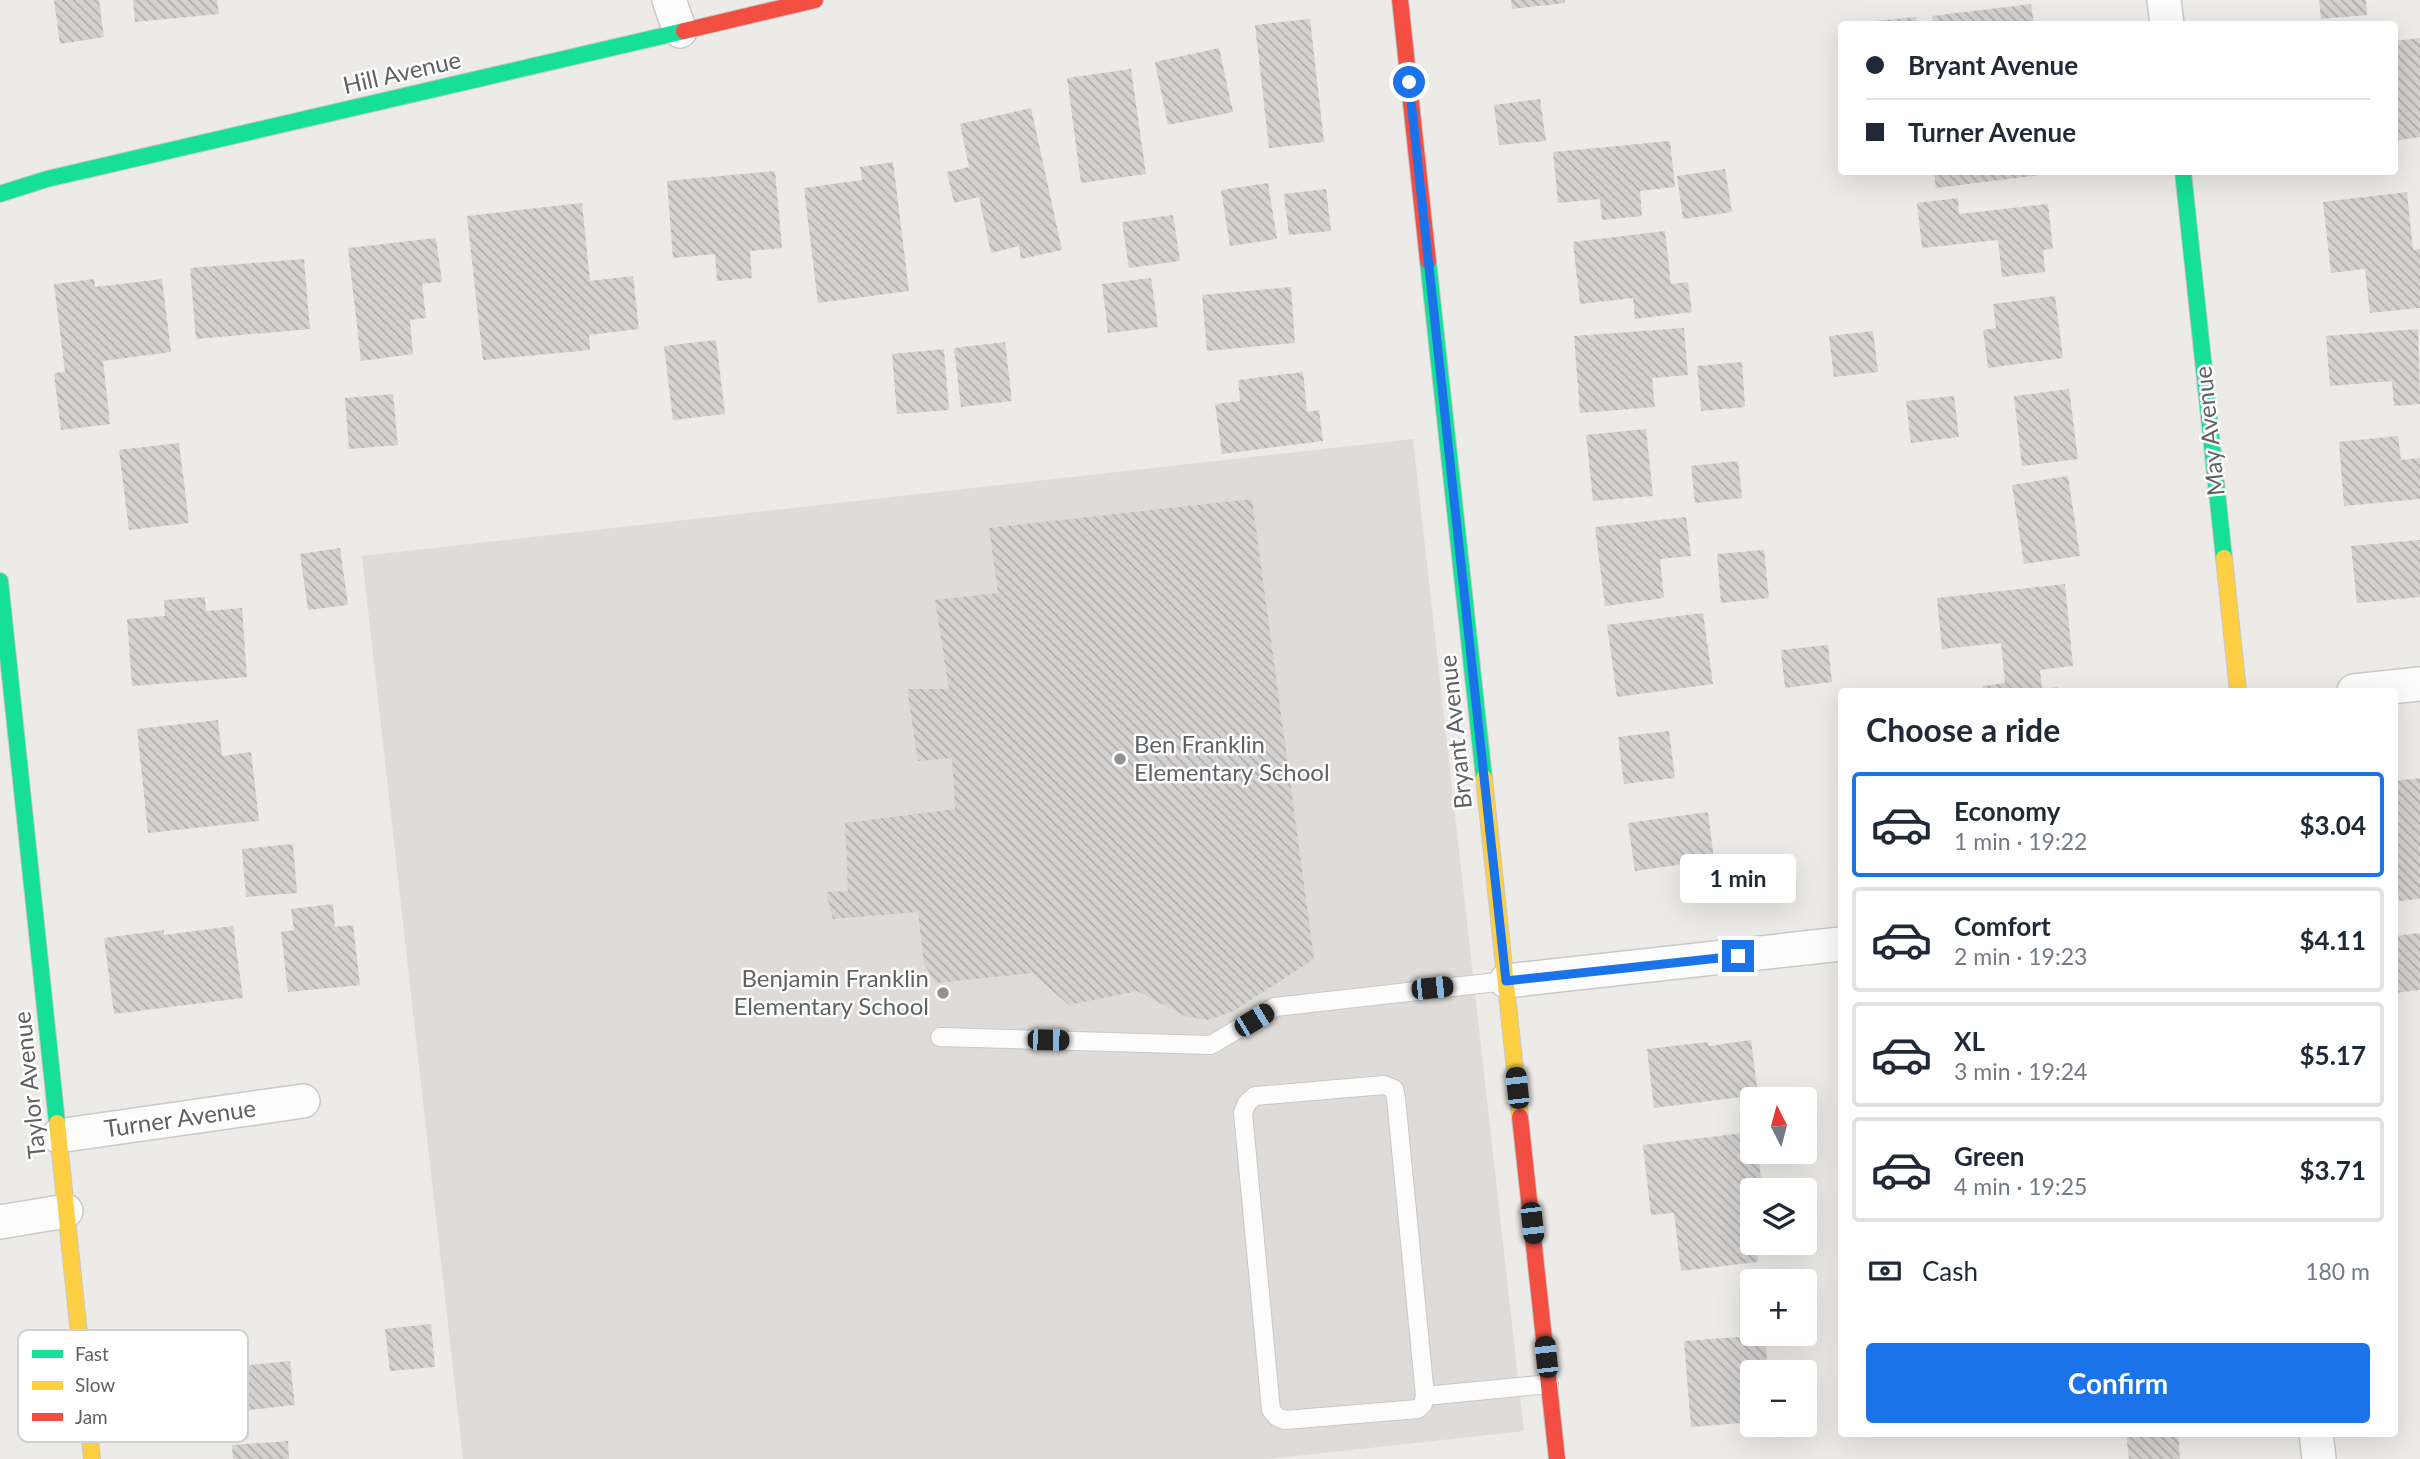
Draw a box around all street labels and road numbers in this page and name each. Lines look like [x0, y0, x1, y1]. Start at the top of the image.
street label: Hill Avenue [340, 44, 463, 99]
street label: May Avenue [2187, 365, 2230, 497]
street label: Bryant Avenue [1432, 654, 1477, 811]
street label: Taylor Avenue [6, 1010, 51, 1160]
street label: Turner Avenue [102, 1093, 258, 1143]

